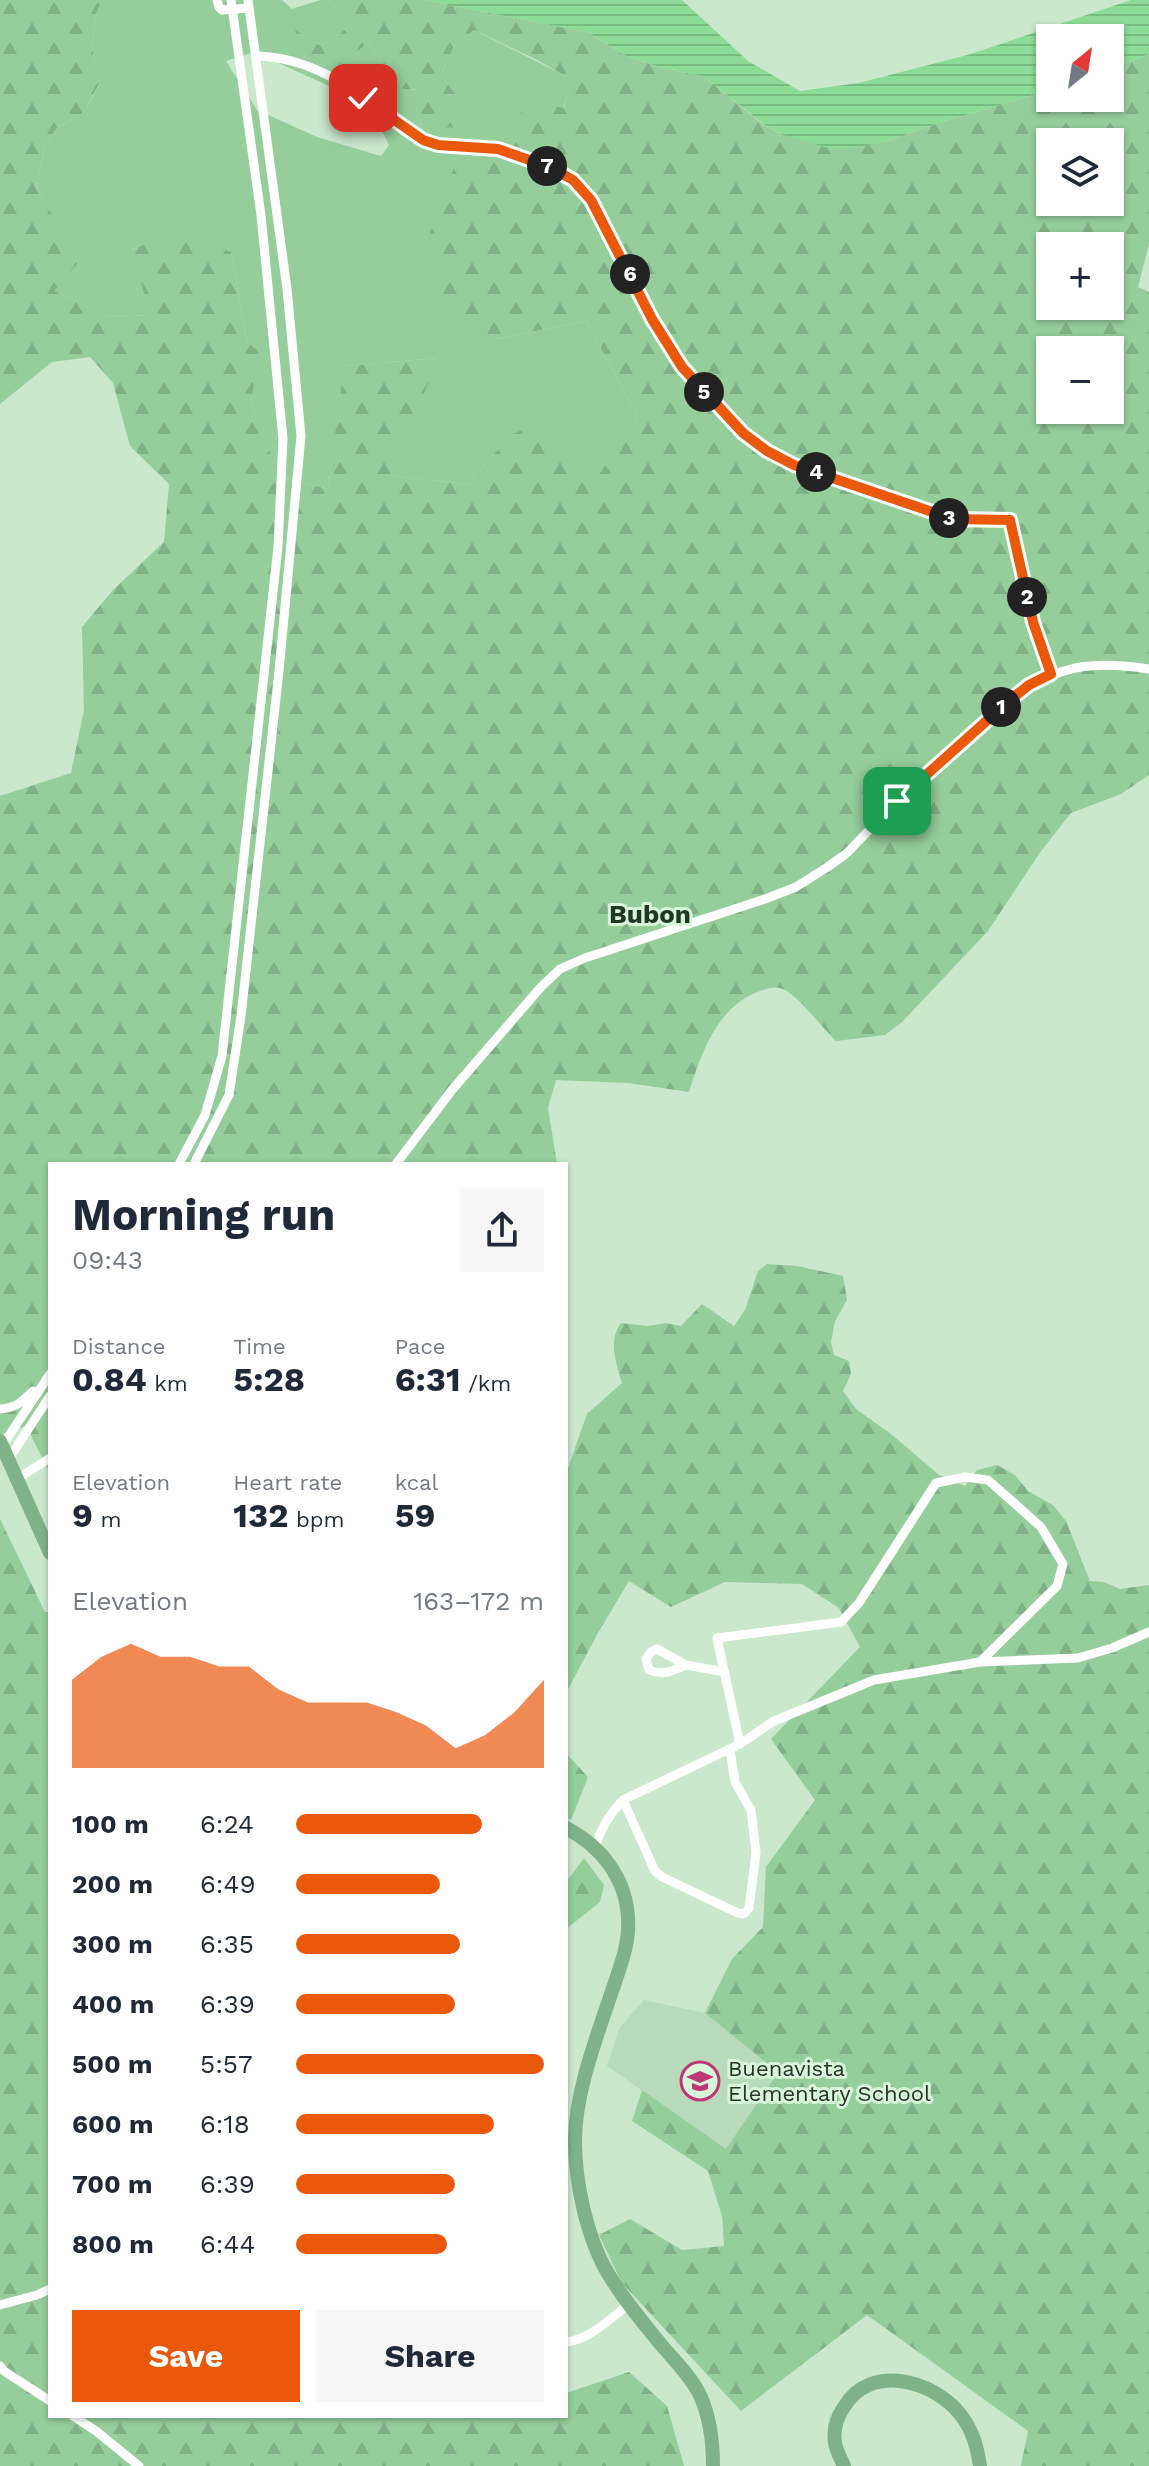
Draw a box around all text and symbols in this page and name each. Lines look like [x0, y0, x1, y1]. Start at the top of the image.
north arrow [1036, 24, 1124, 112]
map controls [1036, 24, 1124, 424]
pin [329, 64, 397, 132]
icon: check [341, 76, 385, 120]
button: layers [1036, 128, 1124, 216]
pin: 7 [527, 146, 567, 186]
text: 7 [540, 153, 554, 178]
button: + [1036, 232, 1124, 320]
pin: 6 [610, 254, 650, 294]
text: 6 [623, 261, 637, 286]
button: − [1036, 336, 1124, 424]
pin: 5 [684, 372, 724, 412]
text: 5 [698, 379, 710, 404]
pin: 4 [796, 452, 836, 492]
text: 4 [809, 459, 823, 484]
pin: 3 [929, 498, 969, 538]
text: 3 [942, 505, 956, 530]
pin: 2 [1007, 577, 1047, 617]
text: 2 [1020, 584, 1034, 609]
pin: 1 [981, 687, 1021, 727]
text: 1 [996, 694, 1006, 719]
pin [863, 767, 931, 835]
icon: arrive [875, 779, 919, 823]
district label: Bubon [609, 899, 691, 929]
button: share [460, 1188, 544, 1272]
text: Morning run [72, 1189, 335, 1241]
text: 09:43 [72, 1245, 143, 1275]
text: Distance [72, 1334, 166, 1359]
text: Time [233, 1334, 286, 1359]
text: Pace [395, 1334, 446, 1359]
text: 0.84 [72, 1359, 147, 1399]
text: 5:28 [233, 1359, 305, 1399]
text: 6:31 [395, 1359, 461, 1399]
text: km [147, 1371, 188, 1396]
text: /km [461, 1371, 511, 1396]
text: Elevation [72, 1470, 170, 1495]
text: Heart rate [233, 1470, 342, 1495]
text: kcal [395, 1470, 438, 1495]
text: 9 [72, 1495, 93, 1535]
text: 132 [233, 1495, 288, 1535]
text: 59 [395, 1495, 435, 1535]
text: m [93, 1507, 121, 1532]
text: bpm [288, 1507, 344, 1532]
text: Elevation [72, 1586, 188, 1616]
text: 163–172 m [413, 1586, 544, 1616]
text: 100 m [72, 1809, 149, 1839]
text: 6:24 [200, 1809, 254, 1839]
text: 200 m [72, 1869, 153, 1899]
text: 6:49 [200, 1869, 255, 1899]
text: 300 m [72, 1929, 153, 1959]
text: 6:35 [200, 1929, 254, 1959]
text: 400 m [72, 1989, 154, 2019]
text: 6:39 [200, 1989, 255, 2019]
text: 500 m [72, 2049, 153, 2079]
text: 5:57 [200, 2049, 253, 2079]
place label: Buenavista Elementary School [728, 2056, 931, 2106]
school or university icon: Buenavista Elementary School [679, 2060, 721, 2102]
text: 600 m [72, 2109, 153, 2139]
text: 6:18 [200, 2109, 250, 2139]
text: 700 m [72, 2169, 153, 2199]
text: 6:39 [200, 2169, 255, 2199]
text: 800 m [72, 2229, 154, 2259]
text: 6:44 [200, 2229, 255, 2259]
button: Save [72, 2310, 300, 2402]
button: Share [316, 2310, 544, 2402]

